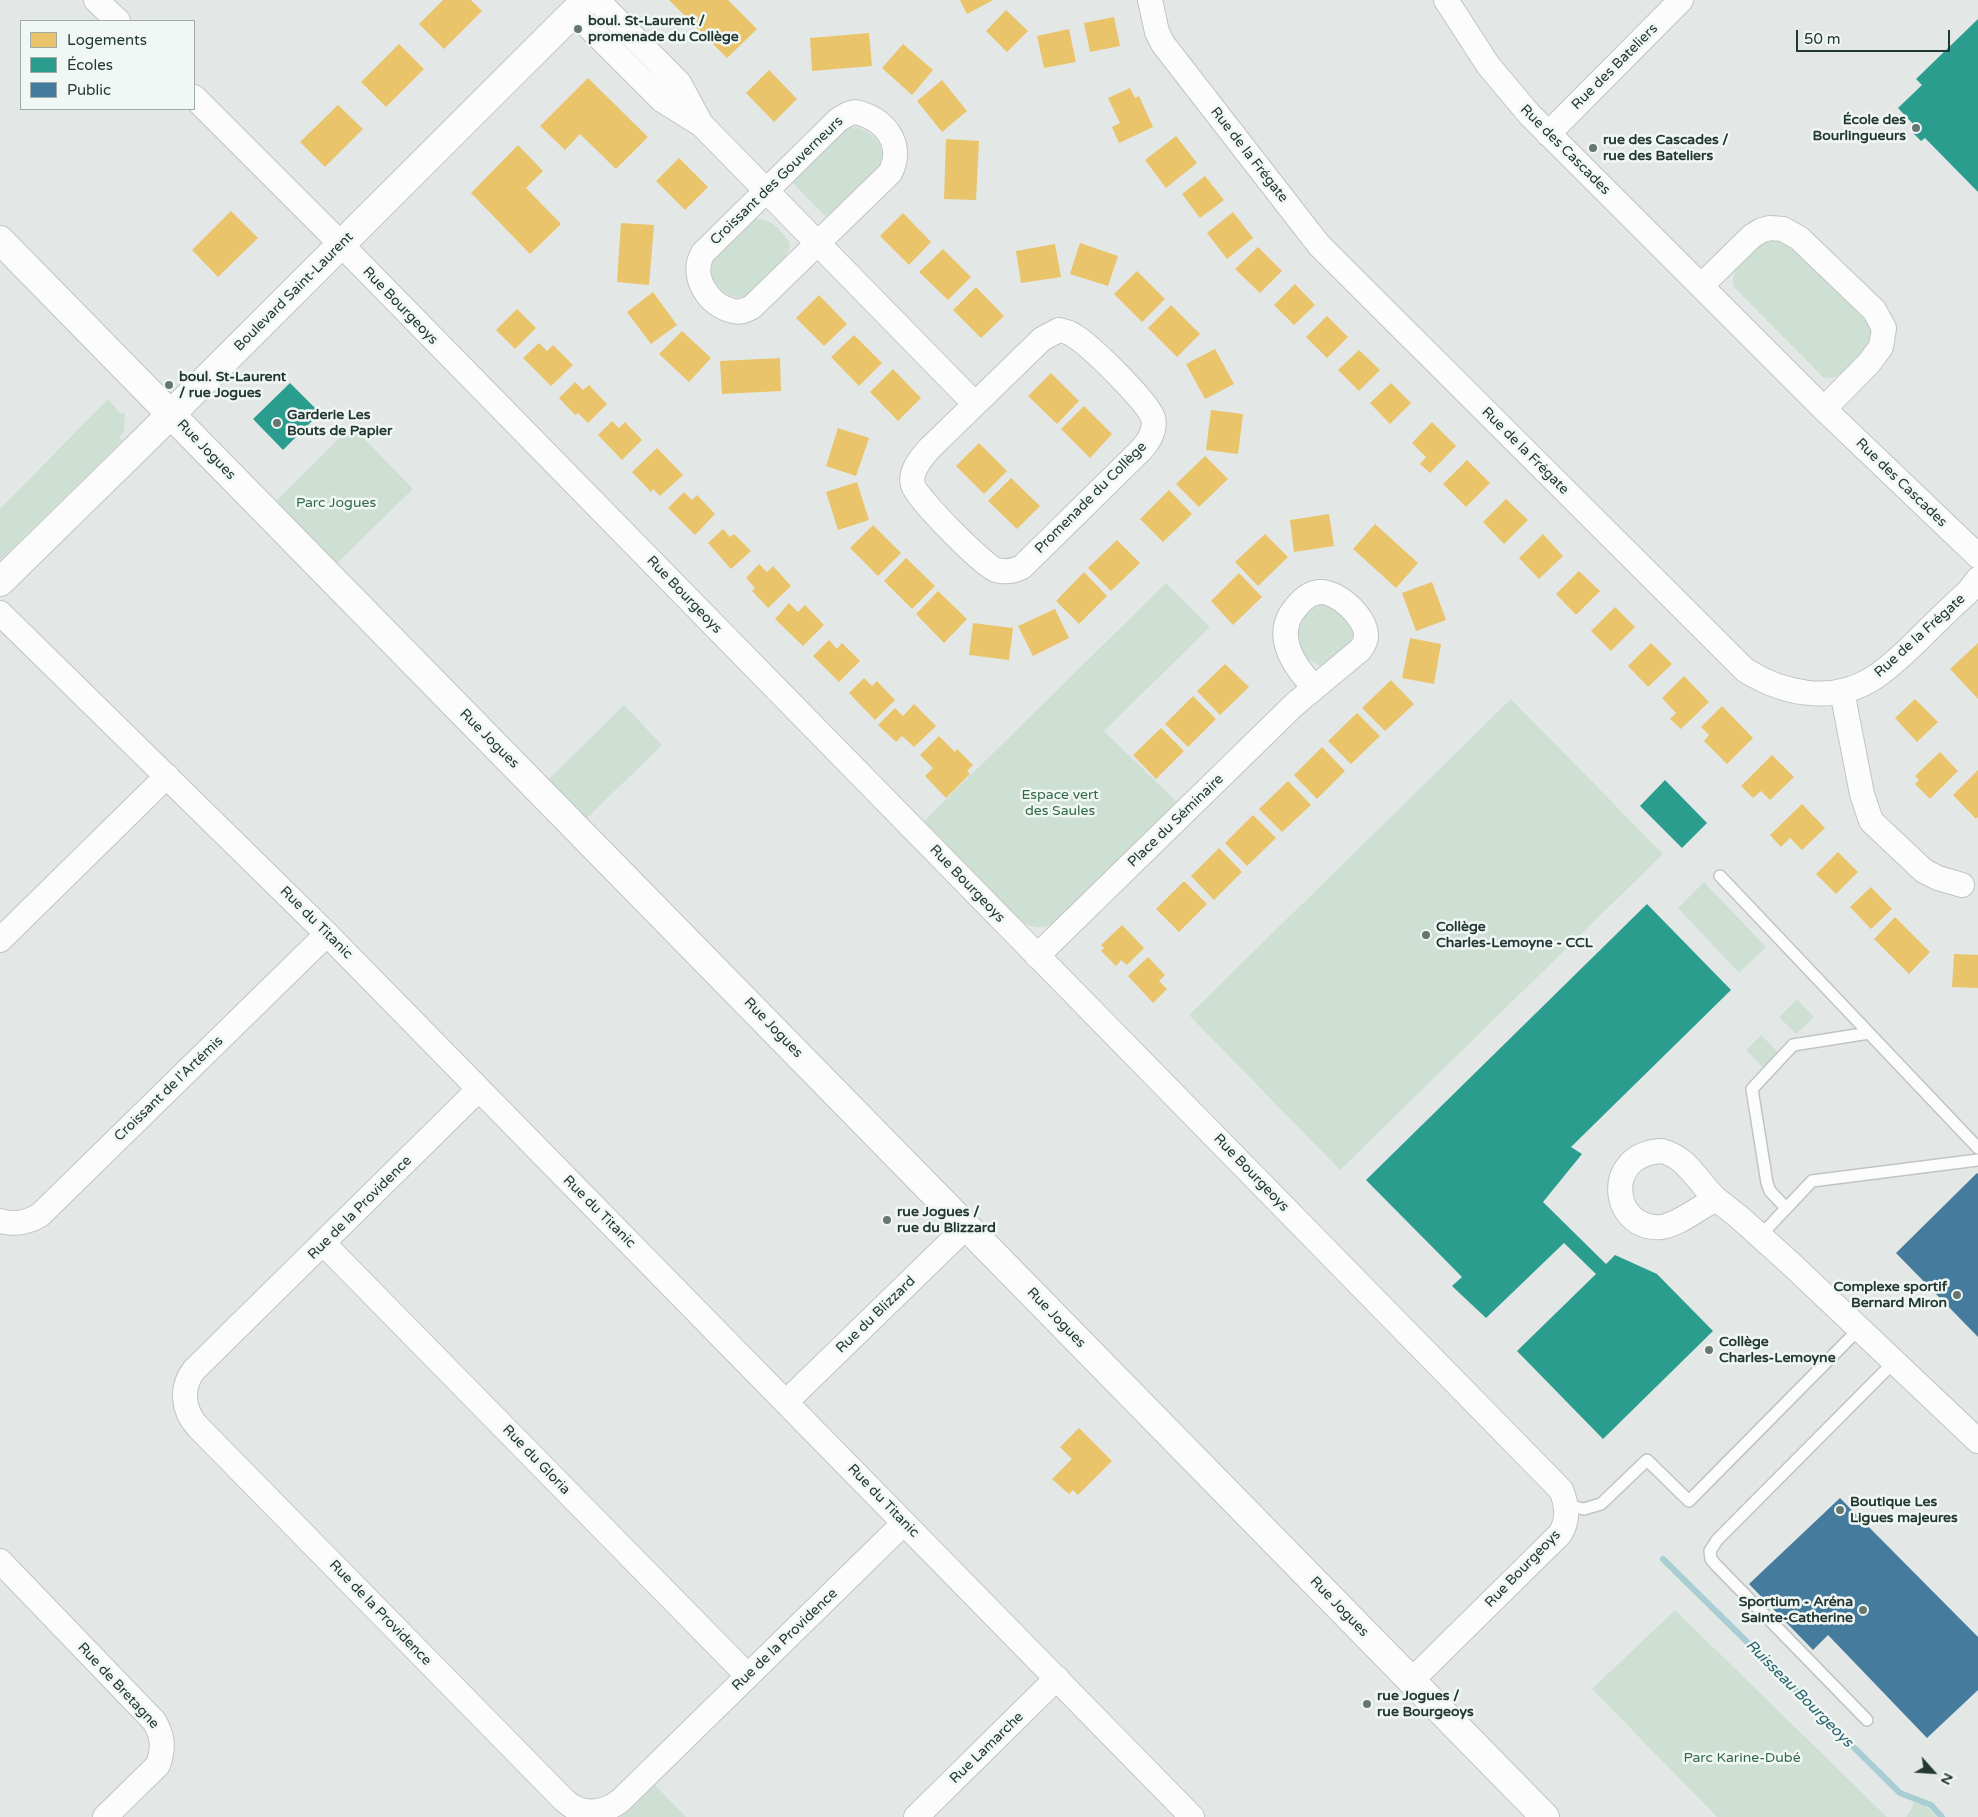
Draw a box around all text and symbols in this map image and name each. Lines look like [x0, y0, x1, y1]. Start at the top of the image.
place label: boul. St-Laurent / promenade du Collège [588, 13, 739, 46]
legend [20, 20, 195, 110]
street label: Rue des Bateliers [1568, 20, 1662, 114]
scale bar [1798, 20, 1952, 52]
marker: boul. St-Laurent / promenade du Collège [572, 23, 584, 35]
text: 50 m [1804, 30, 1841, 48]
text: Logements [67, 31, 147, 49]
text: Écoles [67, 56, 113, 74]
text: Public [67, 81, 111, 99]
street label: Rue des Cascades [1517, 102, 1613, 198]
street label: Rue de la Frégate [1207, 104, 1291, 206]
place label: École des Bourlingueurs [1813, 112, 1906, 144]
street label: Croissant des Gouverneurs [707, 113, 847, 249]
marker: École des Bourlingueurs [1910, 122, 1922, 134]
place label: rue des Cascades / rue des Bateliers [1603, 132, 1729, 164]
marker: rue des Cascades / rue des Bateliers [1587, 142, 1599, 154]
street label: Boulevard Saint-Laurent [231, 229, 357, 355]
street label: Rue Bourgeoys [359, 264, 441, 348]
place label: boul. St-Laurent / rue Jogues [179, 369, 286, 402]
marker: boul. St-Laurent / rue Jogues [163, 379, 175, 391]
street label: Rue de la Frégate [1478, 404, 1572, 498]
place label: Garderie Les Bouts de Papier [287, 407, 392, 440]
street label: Rue Jogues [173, 416, 239, 484]
marker: Garderie Les Bouts de Papier [271, 417, 283, 429]
street label: Rue des Cascades [1852, 435, 1950, 531]
street label: Promenade du Collège [1032, 439, 1150, 557]
park label: Parc Jogues [296, 495, 376, 511]
street label: Rue Bourgeoys [643, 553, 725, 637]
street label: Rue de la Frégate [1871, 591, 1969, 681]
street label: Rue Jogues [456, 706, 522, 772]
street label: Place du Séminaire [1125, 771, 1227, 871]
park label: Espace vert des Saules [1021, 787, 1099, 820]
street label: Rue Bourgeoys [926, 842, 1008, 926]
street label: Rue du Titanic [276, 883, 356, 963]
place label: Collège Charles-Lemoyne - CCL [1436, 919, 1593, 952]
marker: Collège Charles-Lemoyne - CCL [1420, 929, 1432, 941]
street label: Rue Jogues [740, 994, 806, 1062]
street label: Croissant de l'Artémis [111, 1033, 227, 1145]
street label: Rue Bourgeoys [1210, 1131, 1292, 1215]
street label: Rue de la Providence [305, 1153, 415, 1263]
street label: Rue du Titanic [559, 1172, 639, 1252]
place label: rue Jogues / rue du Blizzard [897, 1204, 996, 1236]
marker: rue Jogues / rue du Blizzard [881, 1214, 893, 1226]
street label: Rue du Blizzard [833, 1273, 919, 1357]
place label: Complexe sportif Bernard Miron [1833, 1279, 1947, 1311]
street label: Rue Jogues [1023, 1284, 1089, 1352]
marker: Complexe sportif Bernard Miron [1951, 1289, 1963, 1301]
place label: Collège Charles-Lemoyne [1719, 1334, 1836, 1366]
marker: Collège Charles-Lemoyne [1703, 1344, 1715, 1356]
street label: Rue du Gloria [499, 1422, 573, 1498]
street label: Rue du Titanic [844, 1461, 922, 1541]
place label: Boutique Les Ligues majeures [1850, 1494, 1958, 1526]
marker: Boutique Les Ligues majeures [1834, 1504, 1846, 1516]
street label: Rue Bourgeoys [1482, 1527, 1564, 1611]
street label: Rue de la Providence [325, 1557, 435, 1669]
street label: Rue Jogues [1306, 1573, 1372, 1641]
street label: Rue de la Providence [729, 1585, 841, 1695]
place label: Sportium - Aréna Sainte-Catherine [1739, 1594, 1853, 1626]
marker: Sportium - Aréna Sainte-Catherine [1857, 1604, 1869, 1616]
water label: Ruisseau Bourgeoys [1742, 1637, 1856, 1751]
street label: Rue de Bretagne [74, 1639, 162, 1733]
place label: rue Jogues / rue Bourgeoys [1377, 1688, 1474, 1720]
marker: rue Jogues / rue Bourgeoys [1361, 1698, 1373, 1710]
street label: Rue Lamarche [947, 1709, 1027, 1787]
north arrow [1908, 1747, 1958, 1797]
park label: Parc Karine-Dubé [1683, 1750, 1801, 1766]
text: N [1937, 1770, 1957, 1788]

